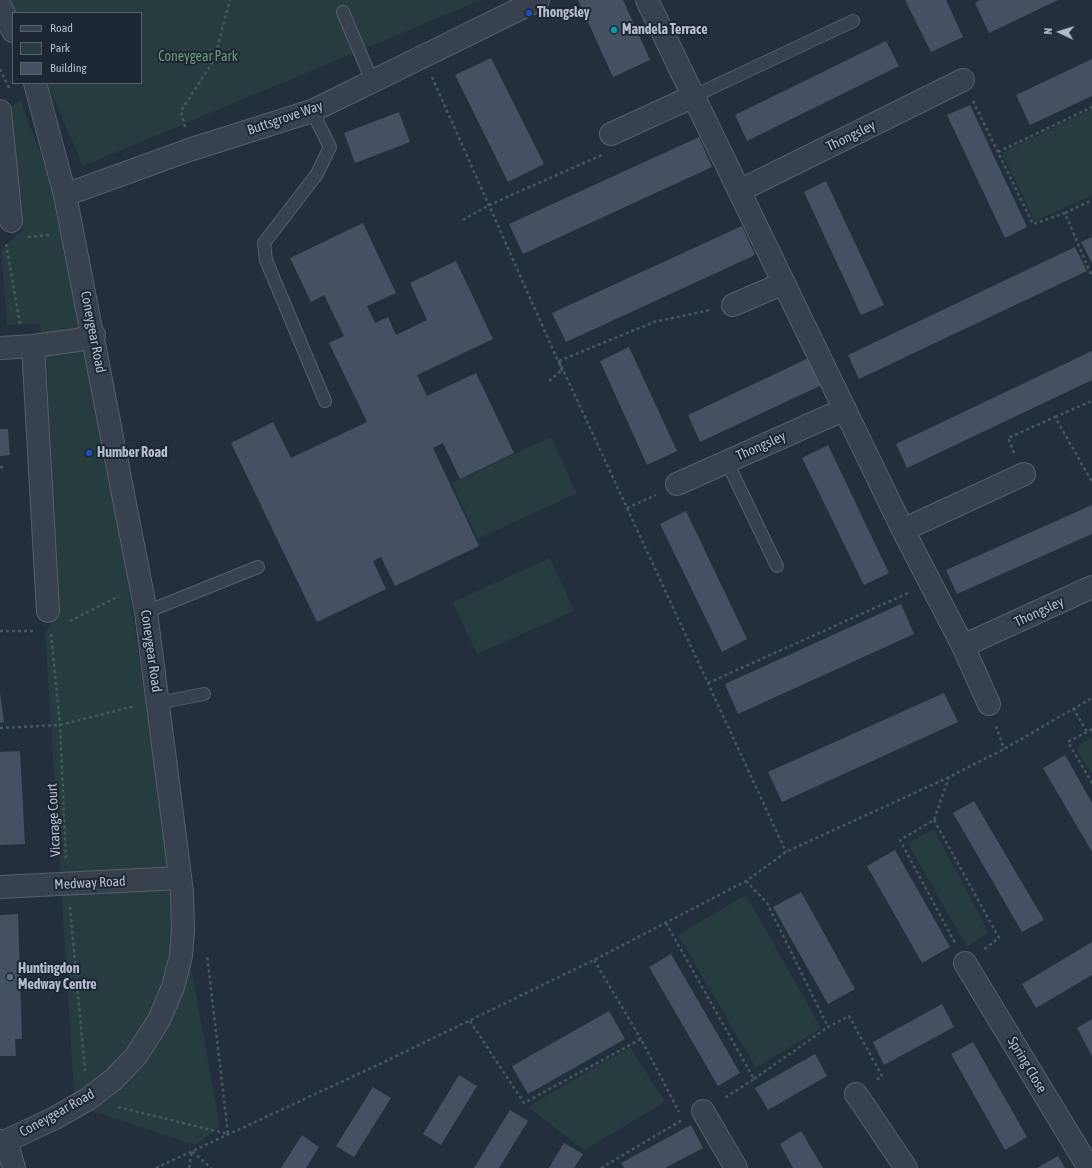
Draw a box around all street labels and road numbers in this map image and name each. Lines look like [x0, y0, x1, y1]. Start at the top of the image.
street label: Buttsgrove Way [245, 97, 325, 139]
street label: Thongsley [824, 117, 878, 155]
street label: Coneygear Road [77, 290, 109, 374]
street label: Thongsley [734, 428, 788, 464]
street label: Thongsley [1012, 593, 1066, 631]
street label: Coneygear Road [137, 609, 165, 693]
street label: Vicarage Court [44, 783, 64, 857]
street label: Medway Road [54, 873, 126, 893]
street label: Spring Close [1004, 1034, 1050, 1096]
street label: Coneygear Road [17, 1086, 97, 1140]

